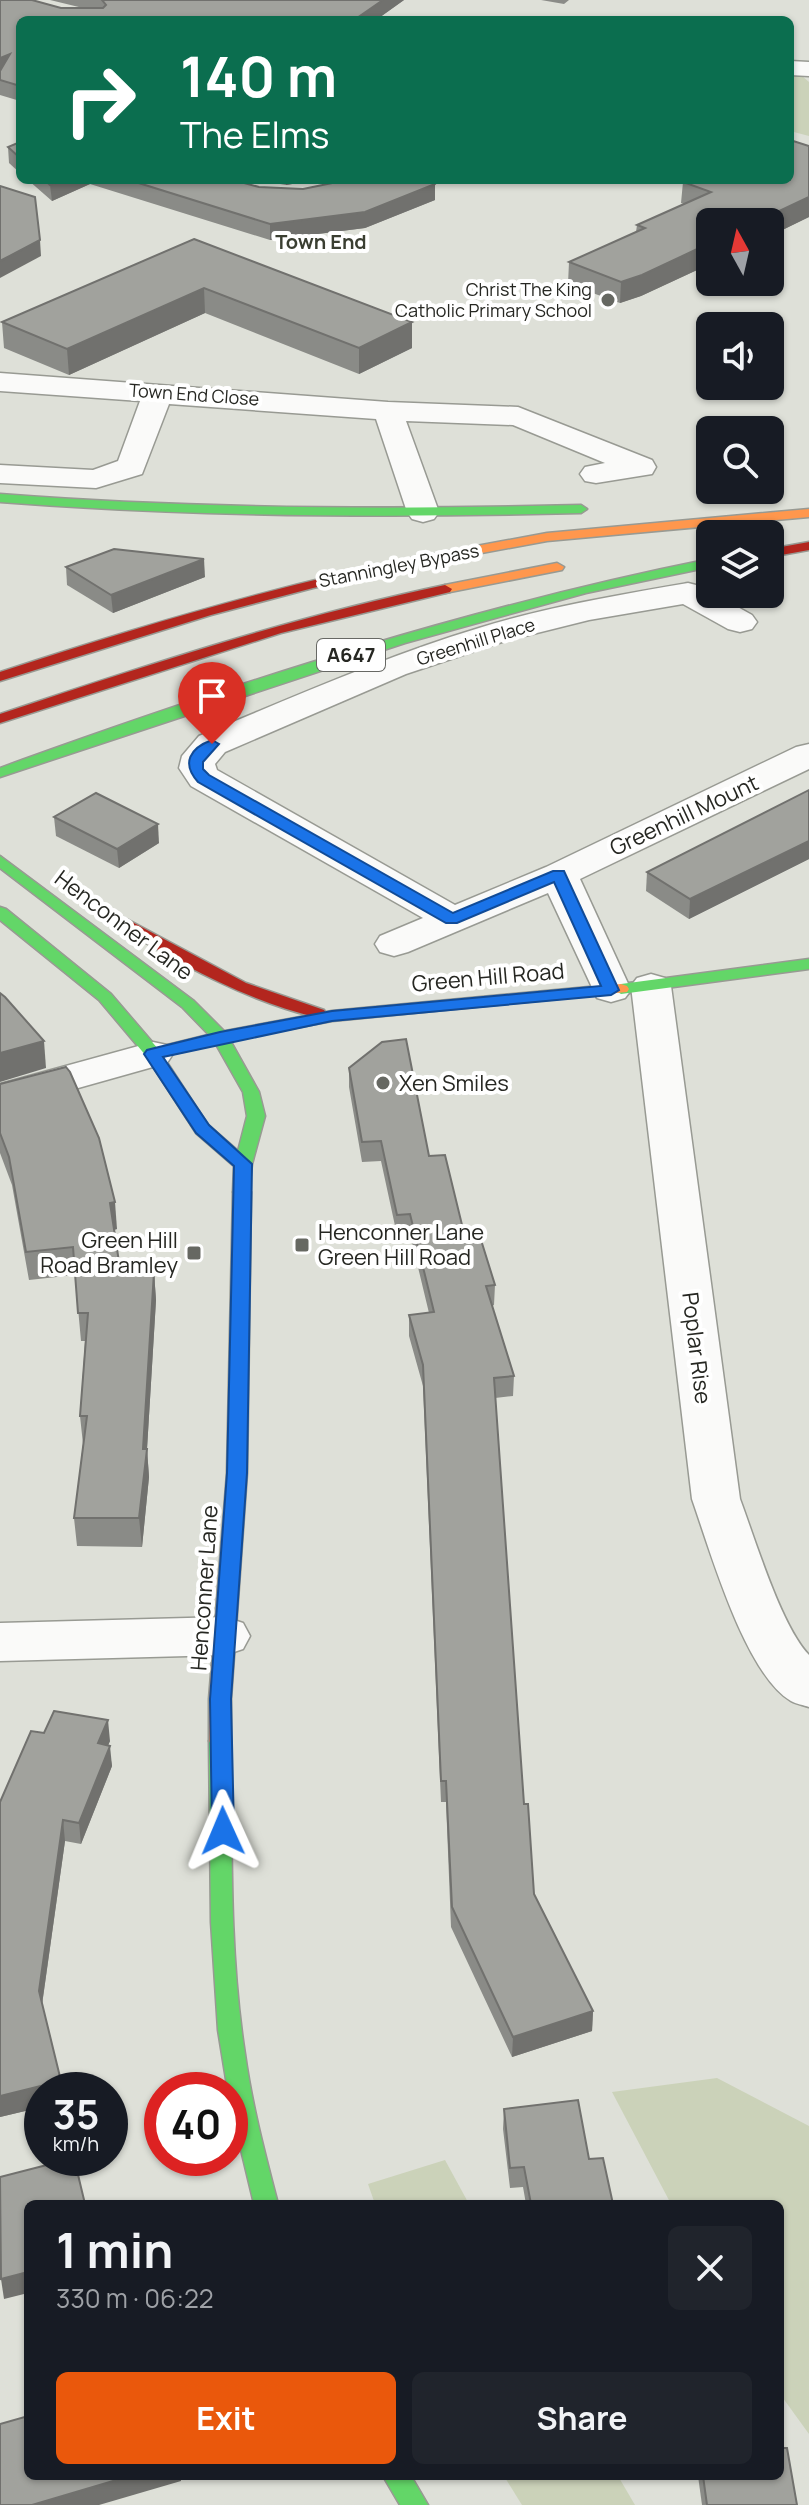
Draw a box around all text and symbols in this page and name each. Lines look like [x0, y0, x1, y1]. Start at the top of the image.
text: 140 m [180, 37, 337, 114]
icon: right [48, 48, 152, 152]
text: The Elms [180, 110, 329, 159]
north arrow [696, 208, 784, 296]
map controls [696, 208, 784, 608]
district label: Town End [275, 228, 367, 255]
place label: Christ The King Catholic Primary School [395, 277, 592, 322]
marker: Christ The King Catholic Primary School [599, 291, 617, 309]
button: sound [696, 312, 784, 400]
street label: Town End Close [128, 377, 260, 411]
button: search [696, 416, 784, 504]
button: layers [696, 520, 784, 608]
street label: Stanningley Bypass [317, 538, 481, 592]
street label: Greenhill Place [414, 612, 538, 670]
road number: A647 [317, 639, 385, 671]
pin [178, 662, 246, 744]
icon: arrive [190, 674, 234, 718]
street label: Greenhill Mount [605, 767, 763, 863]
street label: Henconner Lane [49, 863, 199, 987]
street label: Green Hill Road [410, 955, 566, 999]
place label: Xen Smiles [399, 1068, 509, 1098]
marker: Xen Smiles [374, 1074, 392, 1092]
place label: Henconner Lane Green Hill Road [318, 1217, 484, 1272]
place label: Green Hill Road Bramley [40, 1225, 178, 1280]
marker: Henconner Lane Green Hill Road [293, 1236, 311, 1254]
marker: Green Hill Road Bramley [185, 1244, 203, 1262]
street label: Poplar Rise [675, 1290, 719, 1406]
street label: Henconner Lane [183, 1504, 225, 1672]
position arrow [181, 1789, 265, 1873]
speed limit sign: 40 [144, 2072, 248, 2176]
text: 35 [53, 2086, 99, 2141]
text: km/h [53, 2130, 99, 2157]
text: 1 min [56, 2217, 173, 2282]
button: close [668, 2226, 752, 2310]
text: 330 m · 06:22 [56, 2280, 214, 2316]
button: Exit [56, 2372, 396, 2464]
button: Share [412, 2372, 752, 2464]

